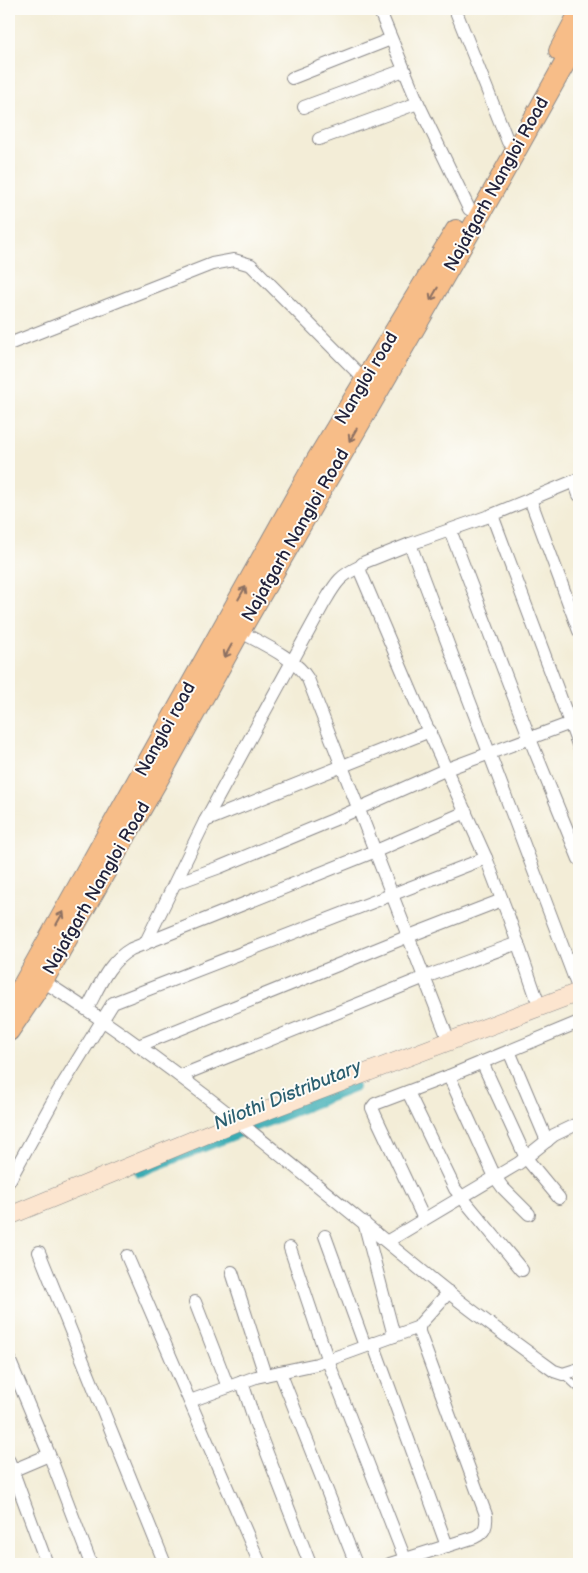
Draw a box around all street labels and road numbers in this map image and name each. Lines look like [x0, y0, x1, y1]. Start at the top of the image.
street label: Najafgarh Nangloi Road [440, 93, 553, 275]
street label: Nangloi road [331, 328, 402, 428]
street label: Najafgarh Nangloi Road [237, 445, 354, 625]
street label: Nangloi road [131, 679, 200, 780]
street label: Najafgarh Nangloi Road [38, 798, 155, 978]

